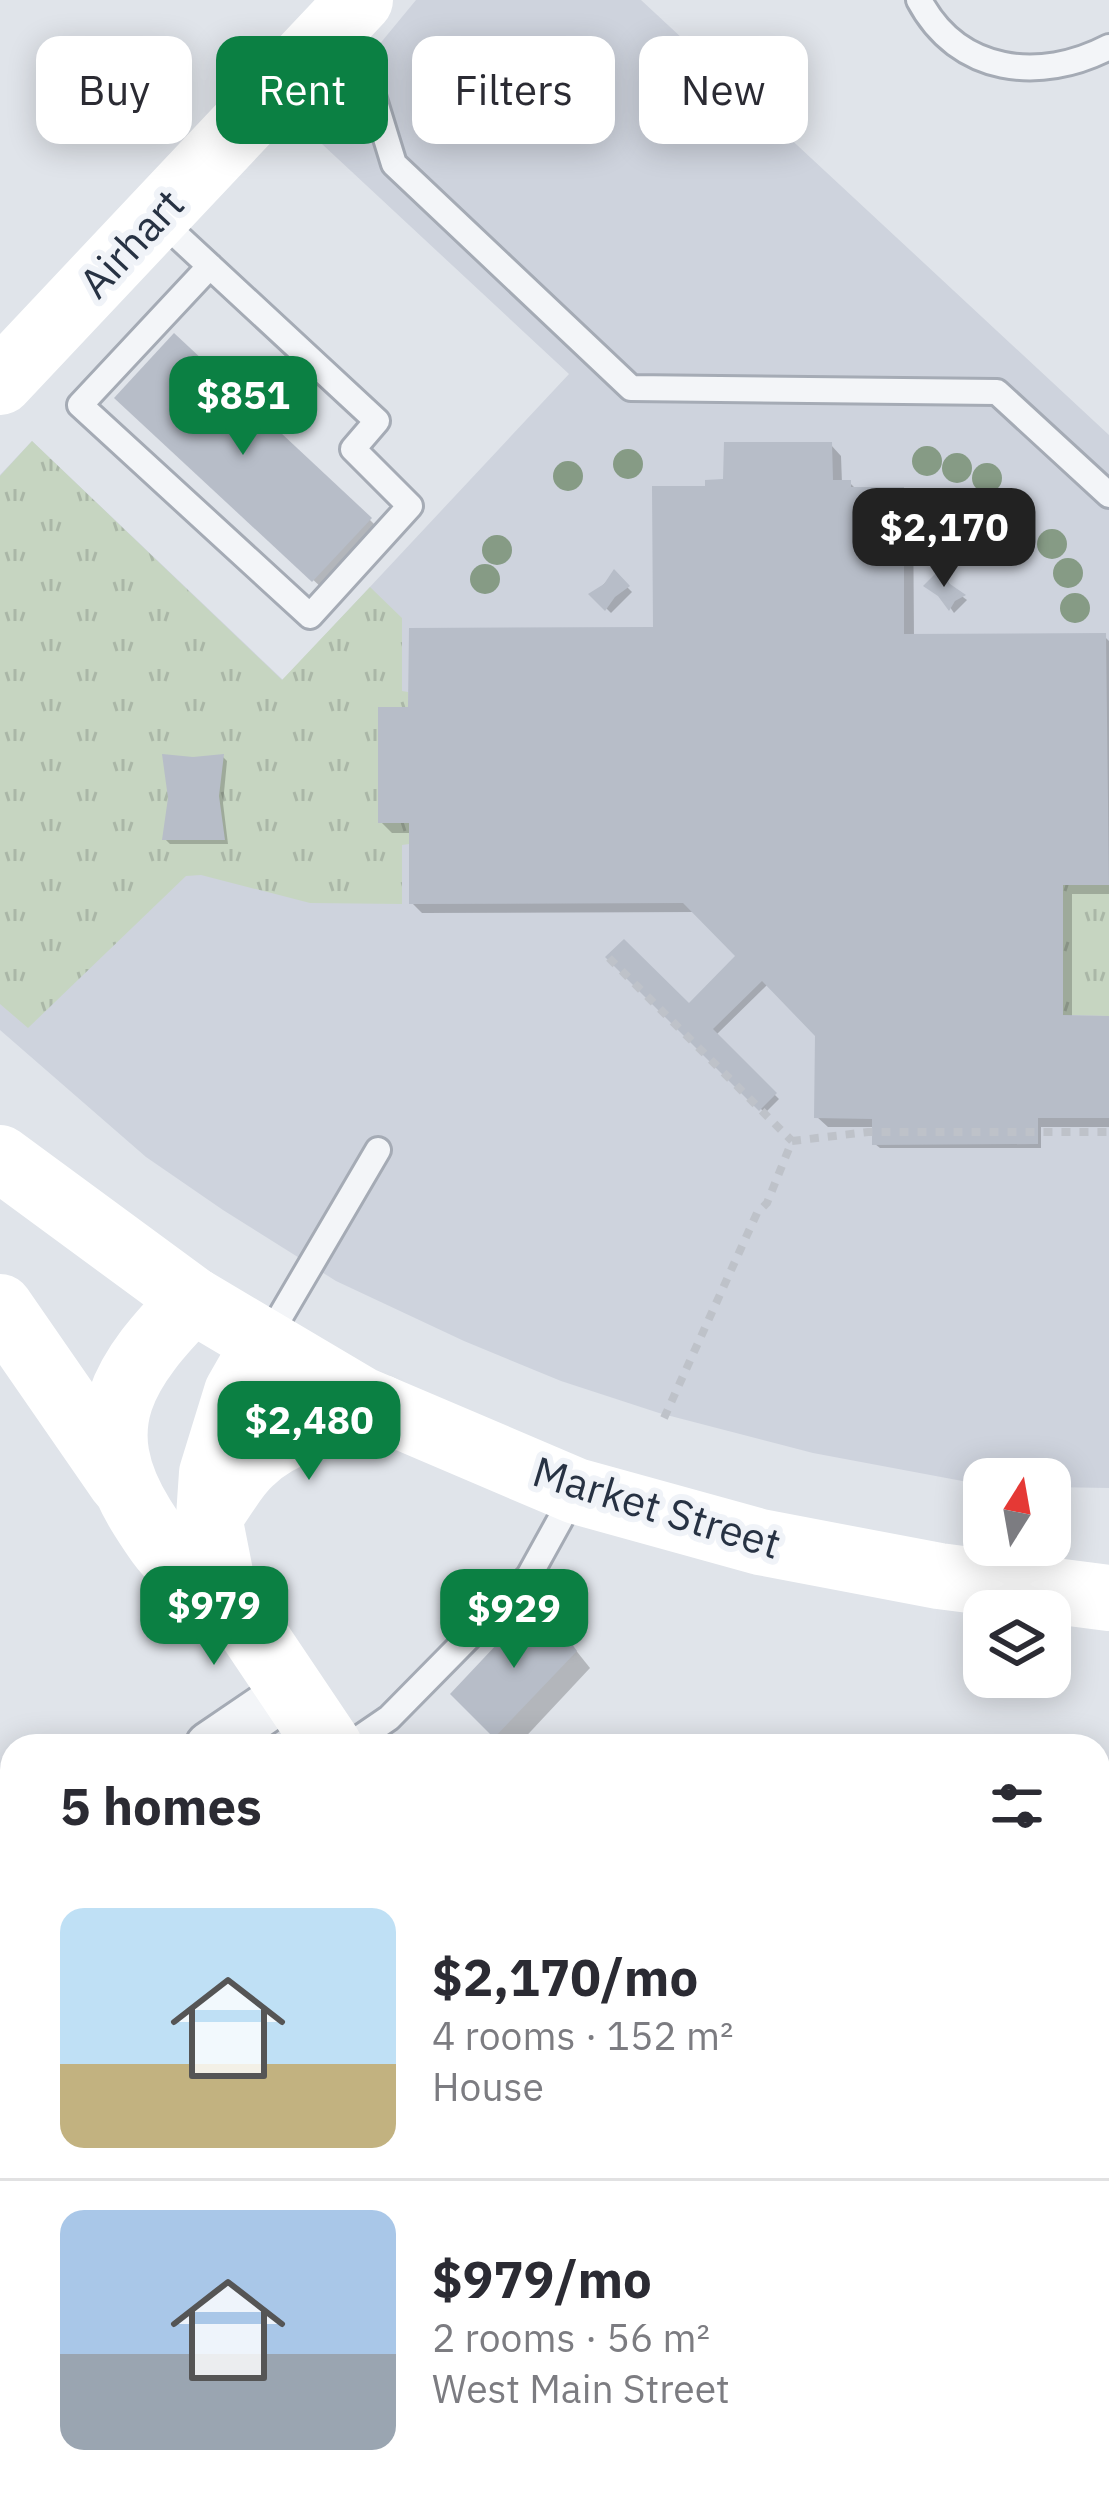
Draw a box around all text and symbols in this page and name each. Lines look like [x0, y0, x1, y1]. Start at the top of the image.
chip: Buy [36, 36, 192, 144]
chip: Rent [216, 36, 388, 144]
chip: Filters [412, 36, 615, 144]
chip: New [639, 36, 808, 144]
street label: Airhart [67, 177, 195, 309]
pin: $851 [172, 356, 314, 458]
text: $851 [196, 369, 290, 420]
pin: $2,170 [846, 488, 1042, 590]
text: $2,170 [879, 501, 1009, 552]
pin: $2,480 [211, 1381, 407, 1483]
text: $2,480 [244, 1394, 374, 1445]
street label: Market Street [526, 1443, 788, 1571]
north arrow [963, 1458, 1071, 1566]
map controls [963, 1458, 1071, 1698]
pin: $979 [143, 1566, 285, 1668]
pin: $929 [443, 1569, 585, 1671]
text: $979 [167, 1579, 261, 1630]
text: $929 [467, 1582, 561, 1633]
button: layers [963, 1590, 1071, 1698]
text: 5 homes [60, 1773, 262, 1839]
icon: filters [984, 1773, 1050, 1839]
text: $2,170/mo [432, 1944, 698, 2010]
icon: home [156, 1956, 300, 2100]
text: 4 rooms · 152 m² [432, 2010, 734, 2061]
text: House [432, 2061, 544, 2112]
text: $979/mo [432, 2246, 652, 2312]
icon: home [156, 2258, 300, 2402]
text: 2 rooms · 56 m² [432, 2312, 710, 2363]
text: West Main Street [432, 2363, 730, 2414]

